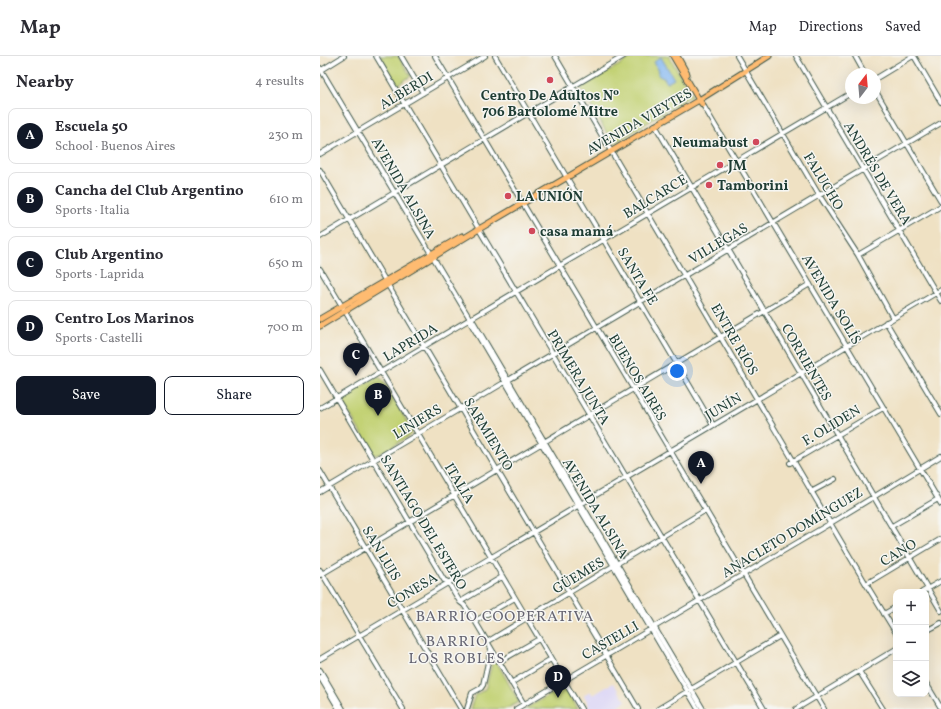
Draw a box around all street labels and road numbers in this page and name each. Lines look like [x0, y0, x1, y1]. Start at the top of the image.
street label: ALBERDI [376, 68, 437, 115]
street label: AVENIDA VIEYTES [584, 84, 696, 160]
street label: ANDRÉS DE VERA [838, 119, 915, 229]
street label: AVENIDA ALSINA [366, 135, 440, 243]
street label: FALUCHO [798, 149, 847, 214]
street label: BALCARCE [620, 171, 691, 224]
street label: VILLEGAS [686, 219, 752, 269]
street label: SANTA FE [612, 244, 661, 309]
street label: AVENIDA SOLÍS [796, 251, 865, 348]
street label: ENTRE RÍOS [705, 300, 762, 379]
street label: LAPRIDA [380, 320, 442, 367]
street label: CORRIENTES [776, 321, 835, 405]
street label: PRIMERA JUNTA [542, 327, 614, 429]
street label: BUENOS AIRES [603, 331, 670, 425]
street label: JUNÍN [702, 389, 746, 426]
street label: SARMIENTO [458, 395, 517, 475]
street label: LINIERS [390, 400, 446, 444]
street label: F. OLIDEN [799, 401, 865, 451]
street label: SANTIAGO DEL ESTERO [375, 452, 471, 594]
street label: AVENIDA ALSINA [557, 455, 632, 563]
street label: ITALIA [439, 460, 478, 508]
street label: ANACLETO DOMÍNGUEZ [719, 484, 867, 583]
street label: SAN LUIS [357, 523, 405, 585]
street label: CANO [877, 535, 921, 572]
street label: GÜEMES [549, 553, 608, 599]
street label: CONESA [384, 569, 442, 614]
street label: CASTELLI [579, 617, 643, 665]

